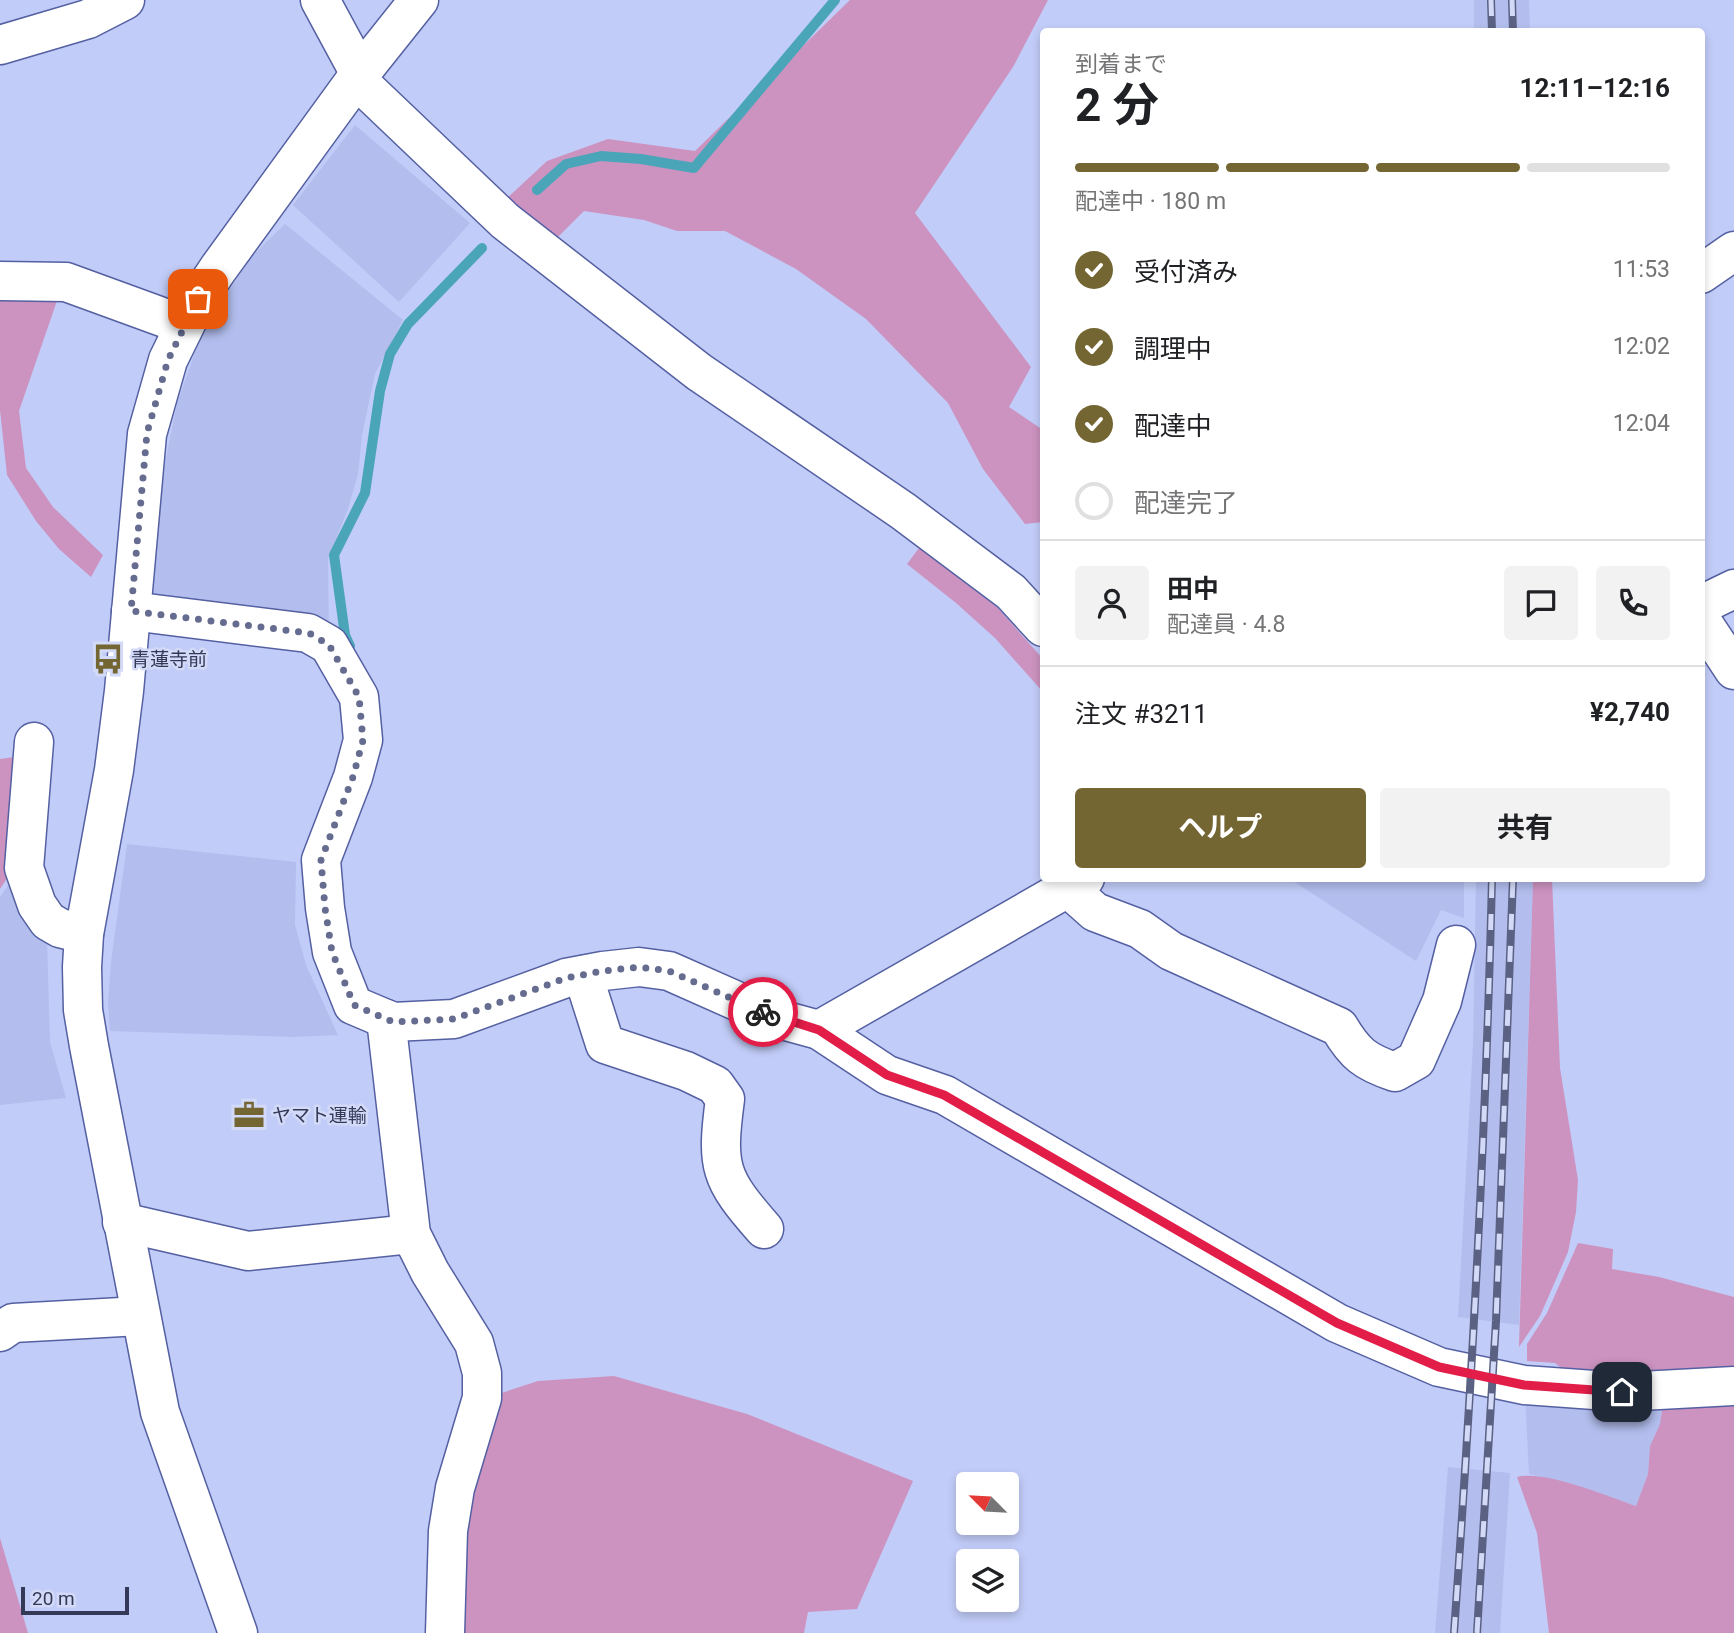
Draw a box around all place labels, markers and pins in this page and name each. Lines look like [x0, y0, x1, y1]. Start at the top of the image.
pin [168, 269, 228, 329]
bus stop icon: 青蓮寺前 [91, 642, 125, 676]
place label: 青蓮寺前 [131, 648, 207, 671]
office icon: ヤマト運輸 [232, 1098, 266, 1132]
place label: ヤマト運輸 [272, 1104, 367, 1127]
pin [1592, 1362, 1652, 1422]

